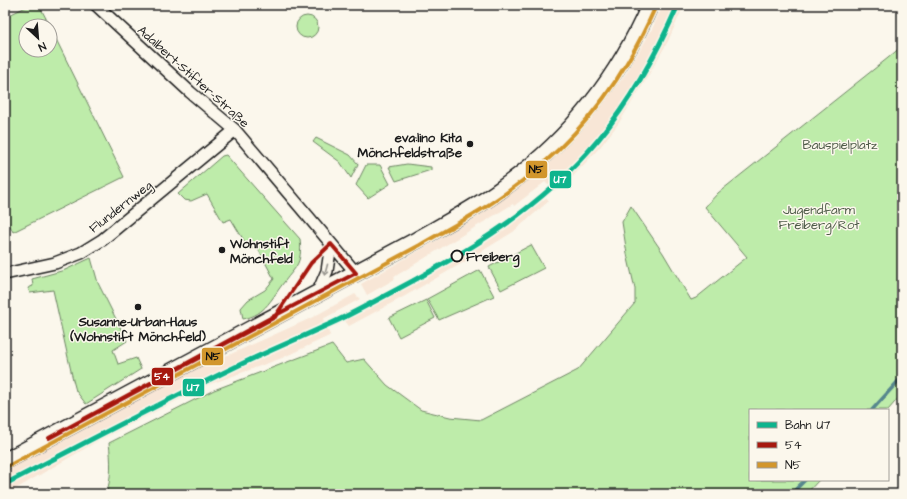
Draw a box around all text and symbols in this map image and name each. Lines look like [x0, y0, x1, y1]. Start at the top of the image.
north arrow [18, 18, 58, 58]
street label: Adalbert-Stifter-Straße [133, 22, 253, 132]
text: N [36, 38, 49, 55]
place label: eva:lino Kita Mönchfeldstraße [357, 129, 462, 162]
park label: Bauspielplatz [803, 136, 878, 154]
marker: eva:lino Kita Mönchfeldstraße [465, 139, 475, 149]
line badge: N5 [525, 160, 548, 179]
text: N5 [529, 162, 544, 177]
line badge: U7 [549, 170, 572, 189]
text: U7 [553, 172, 567, 187]
street label: Flundernweg [85, 176, 157, 238]
park label: Jugendfarm Freiberg/Rot [778, 201, 860, 235]
place label: Wohnstift Mönchfeld [229, 235, 293, 268]
marker: Wohnstift Mönchfeld [217, 245, 227, 255]
place label: Freiberg [466, 248, 520, 268]
marker: Freiberg [450, 249, 464, 263]
one-way arrow [322, 263, 330, 276]
marker: Susanne-Urban-Haus (Wohnstift Mönchfeld) [133, 302, 143, 312]
place label: Susanne-Urban-Haus (Wohnstift Mönchfeld) [69, 313, 206, 346]
line badge: N5 [201, 347, 224, 366]
text: N5 [206, 349, 221, 364]
line badge: 54 [151, 367, 174, 386]
text: 54 [154, 369, 170, 384]
line badge: U7 [182, 378, 205, 397]
text: U7 [186, 380, 200, 395]
legend [749, 409, 889, 481]
text: Bahn U7 [785, 417, 831, 434]
text: 54 [785, 437, 802, 454]
text: N5 [785, 457, 802, 474]

